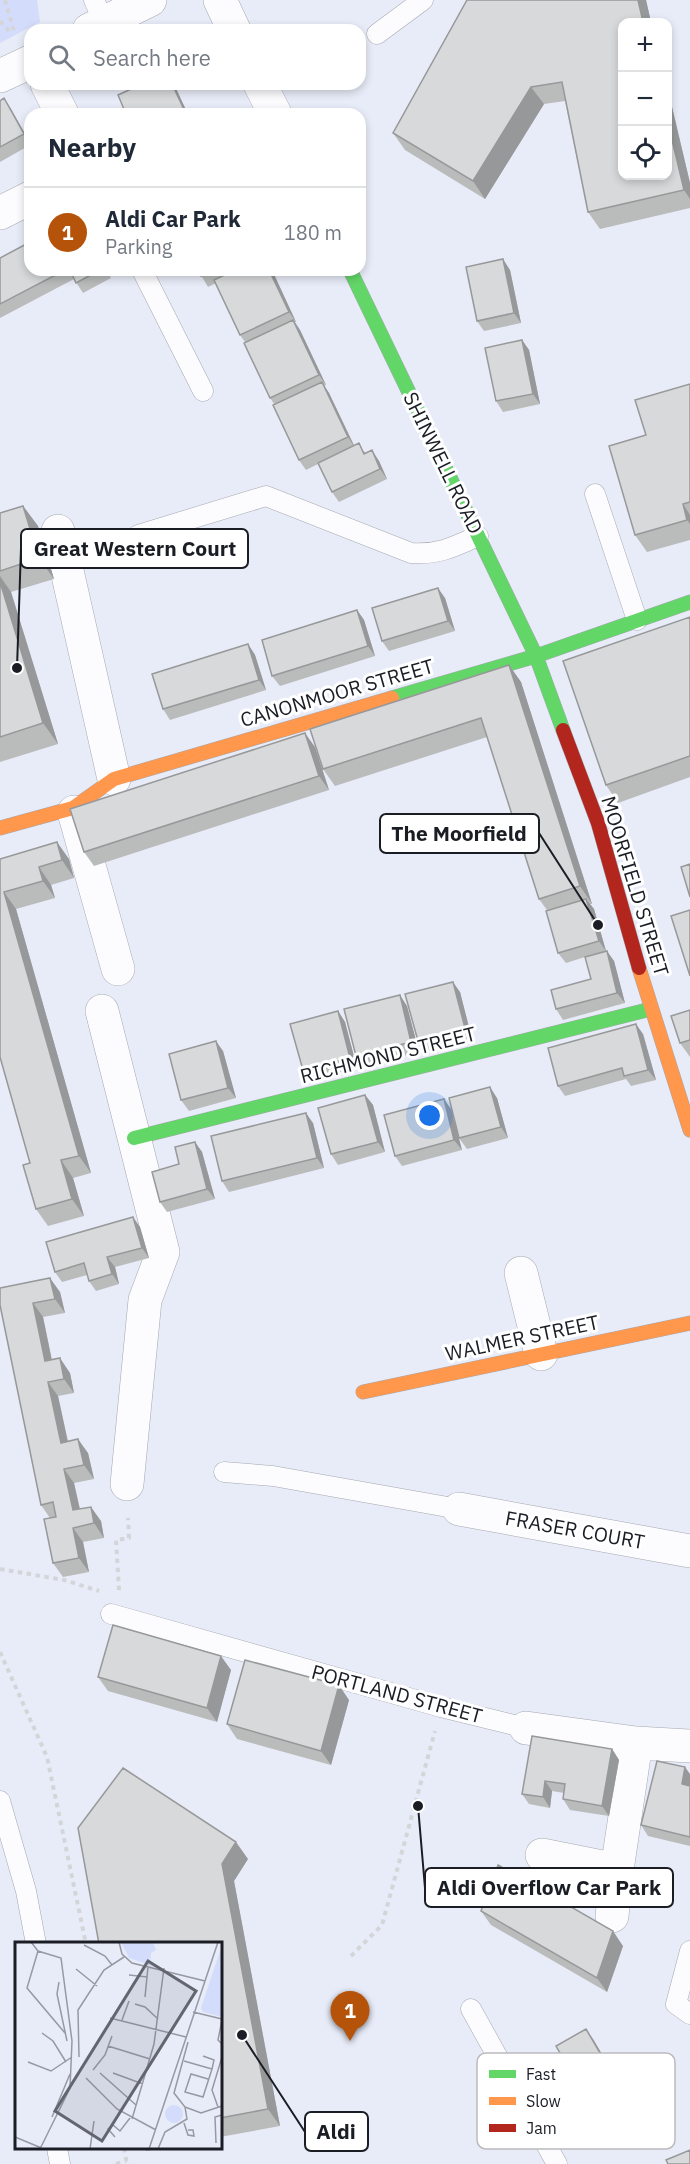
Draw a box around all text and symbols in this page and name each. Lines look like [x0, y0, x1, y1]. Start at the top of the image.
map controls [618, 18, 672, 180]
button: + [618, 18, 672, 72]
search box [24, 24, 366, 90]
icon: search [45, 41, 78, 74]
text: Search here [93, 43, 211, 72]
button: − [618, 72, 672, 126]
button: locate [618, 126, 672, 180]
text: Nearby [48, 130, 136, 164]
text: Aldi Car Park [105, 204, 241, 233]
text: 1 [62, 219, 74, 246]
text: 180 m [284, 219, 342, 246]
text: Parking [105, 233, 172, 260]
street label: SHINWELL ROAD [397, 387, 490, 538]
callout: Great Western Court [21, 529, 248, 568]
text: Great Western Court [34, 534, 236, 562]
street label: CANONMOOR STREET [237, 652, 437, 733]
street label: MOORFIELD STREET [595, 793, 676, 979]
callout: The Moorfield [380, 814, 539, 853]
text: The Moorfield [391, 819, 527, 847]
street label: RICHMOND STREET [297, 1020, 479, 1089]
your location [415, 1101, 444, 1130]
street label: WALMER STREET [443, 1308, 601, 1367]
street label: FRASER COURT [503, 1504, 647, 1555]
street label: PORTLAND STREET [309, 1658, 486, 1729]
callout: Aldi Overflow Car Park [425, 1868, 673, 1907]
text: Aldi Overflow Car Park [437, 1873, 662, 1901]
inset map [15, 1942, 222, 2149]
pin: 1 [330, 1992, 370, 2041]
legend [477, 2053, 675, 2149]
text: Fast [526, 2064, 556, 2084]
text: Slow [526, 2091, 561, 2111]
callout: Aldi [305, 2112, 368, 2151]
text: Aldi [316, 2117, 356, 2145]
text: Jam [526, 2118, 557, 2138]

